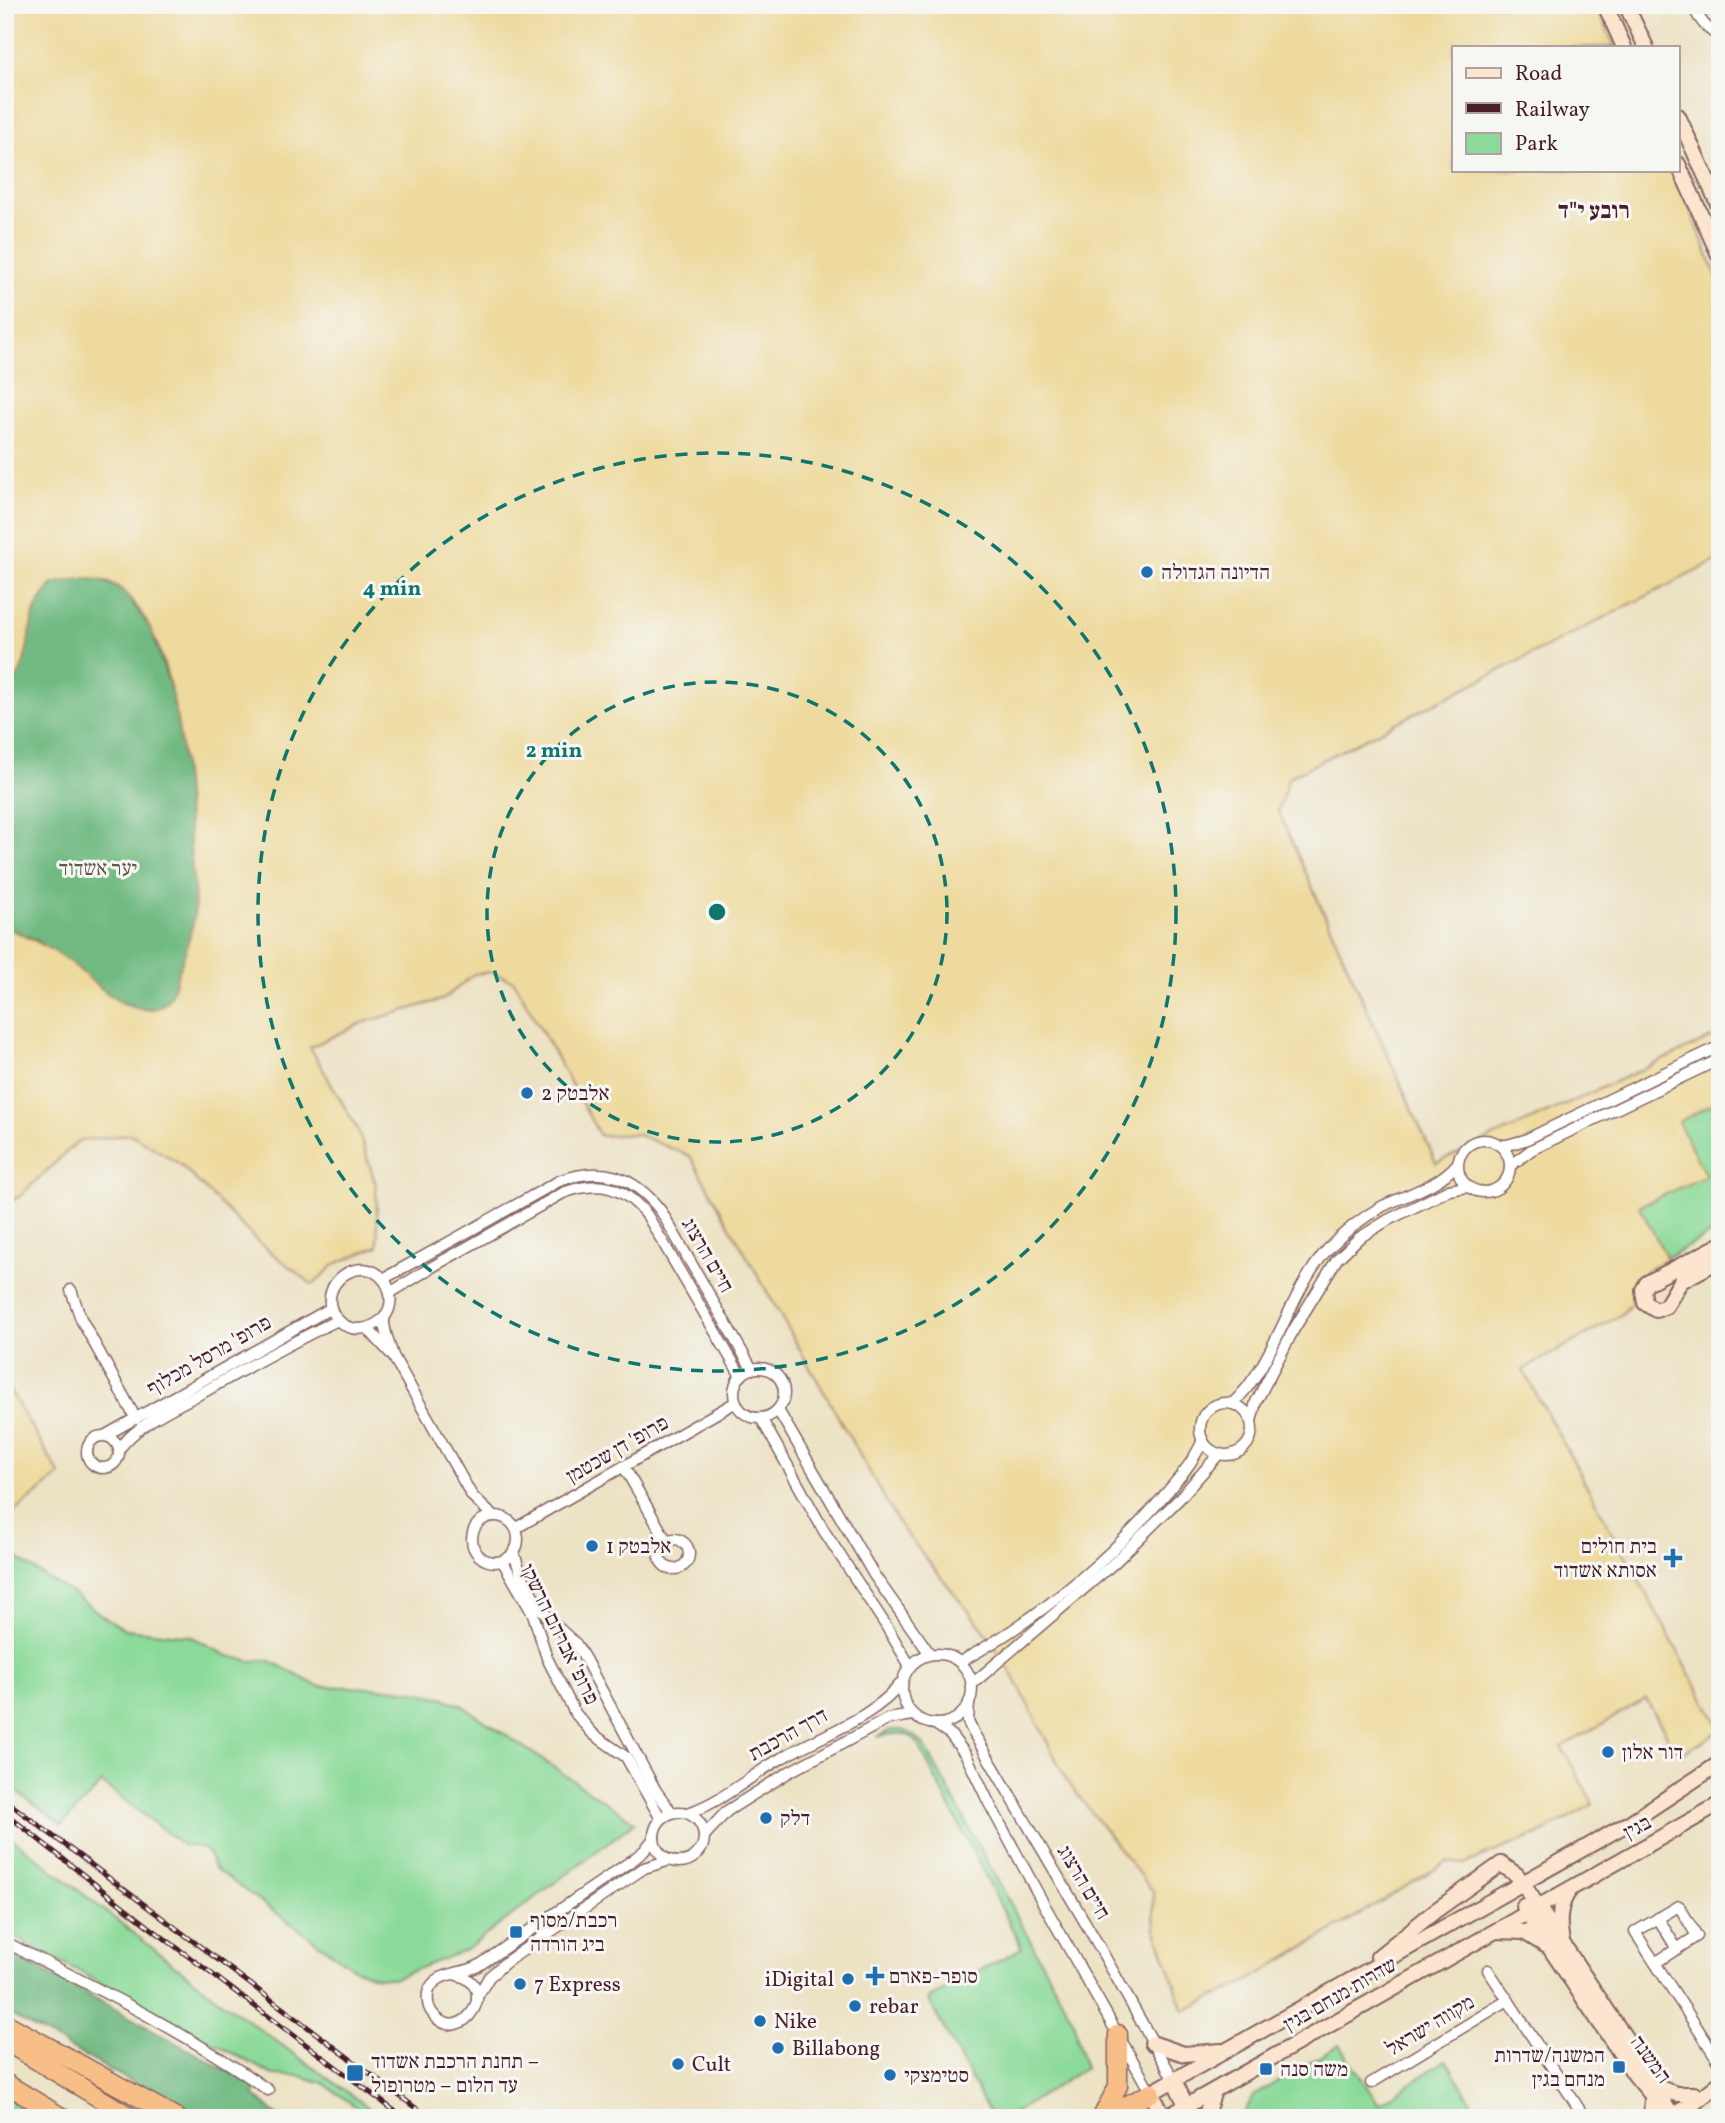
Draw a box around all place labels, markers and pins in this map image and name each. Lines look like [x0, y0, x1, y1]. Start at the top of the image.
place label: הדיונה הגדולה [1161, 559, 1270, 588]
marker: הדיונה הגדולה [1139, 564, 1155, 580]
centre of rings [705, 900, 729, 924]
place label: אלבטק 2 [541, 1080, 610, 1109]
marker: אלבטק 2 [519, 1085, 535, 1101]
place label: אלבטק 1 [606, 1533, 672, 1562]
place label: בית חולים אסותא אשדוד [1554, 1533, 1657, 1586]
marker: אלבטק 1 [584, 1538, 600, 1554]
marker: בית חולים אסותא אשדוד [1663, 1548, 1683, 1568]
place label: דור אלון [1622, 1739, 1683, 1768]
marker: דור אלון [1600, 1744, 1616, 1760]
place label: דלק [780, 1805, 810, 1834]
marker: דלק [758, 1810, 774, 1826]
place label: רכבת/מסוף ביג הורדה [530, 1907, 618, 1960]
marker: רכבת/מסוף ביג הורדה [508, 1924, 524, 1940]
place label: סופר-פארם [889, 1963, 978, 1992]
place label: iDigital [765, 1966, 834, 1995]
marker: סופר-פארם [867, 1968, 883, 1984]
place label: 7 Express [534, 1971, 621, 2000]
marker: iDigital [840, 1971, 856, 1987]
marker: 7 Express [512, 1976, 528, 1992]
place label: rebar [869, 1993, 919, 2022]
marker: rebar [847, 1998, 863, 2014]
place label: Nike [774, 2008, 817, 2037]
marker: Nike [752, 2013, 768, 2029]
place label: Billabong [792, 2035, 880, 2064]
marker: Billabong [770, 2040, 786, 2056]
place label: המשנה/שדרות מנחם בגין [1494, 2042, 1605, 2095]
place label: תחנת הרכבת אשדוד – עד הלום – מטרופול [371, 2048, 539, 2101]
place label: Cult [692, 2051, 731, 2080]
marker: Cult [670, 2056, 686, 2072]
place label: משה סנה [1280, 2056, 1348, 2085]
marker: המשנה/שדרות מנחם בגין [1611, 2059, 1627, 2075]
marker: משה סנה [1258, 2061, 1274, 2077]
place label: סטימצקי [904, 2062, 969, 2091]
marker: תחנת הרכבת אשדוד – עד הלום – מטרופול [345, 2063, 365, 2083]
marker: סטימצקי [882, 2067, 898, 2083]

